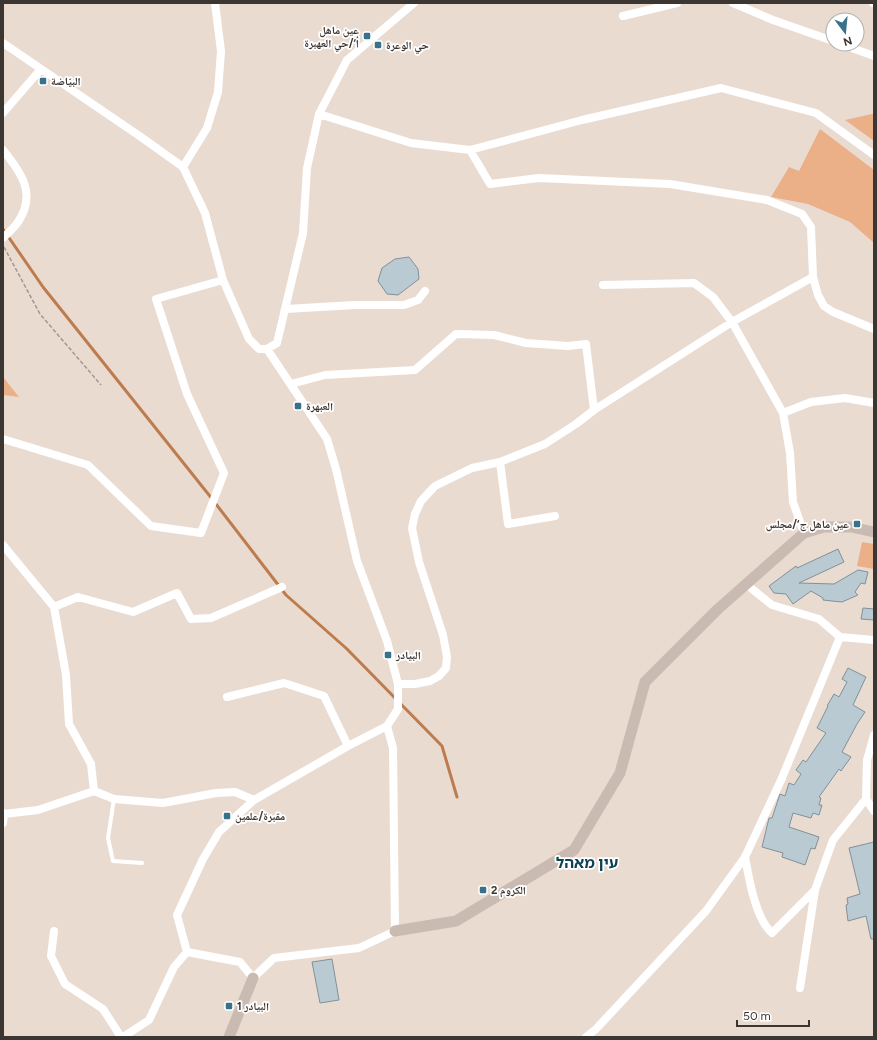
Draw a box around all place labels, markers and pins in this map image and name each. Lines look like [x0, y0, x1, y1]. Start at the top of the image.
place label: عين ماهل أ‘/حي العهبرة [304, 24, 359, 52]
marker: عين ماهل أ‘/حي العهبرة [362, 31, 372, 41]
place label: حي الوعرة [386, 39, 429, 54]
marker: حي الوعرة [373, 40, 383, 50]
place label: البيّاضة [51, 75, 81, 88]
marker: البيّاضة [38, 76, 48, 86]
place label: العبهرة [306, 400, 333, 413]
marker: العبهرة [293, 401, 303, 411]
place label: عين ماهل ج‘/مجلس [766, 518, 849, 532]
marker: عين ماهل ج‘/مجلس [852, 519, 862, 529]
place label: البيادر [395, 649, 421, 662]
marker: البيادر [383, 650, 393, 660]
place label: مقبرة/علمين [235, 810, 285, 824]
marker: مقبرة/علمين [222, 811, 232, 821]
place label: الكروم 2 [491, 884, 526, 898]
marker: الكروم 2 [478, 885, 488, 895]
place label: البيادر 1 [237, 1000, 269, 1013]
marker: البيادر 1 [224, 1001, 234, 1011]

